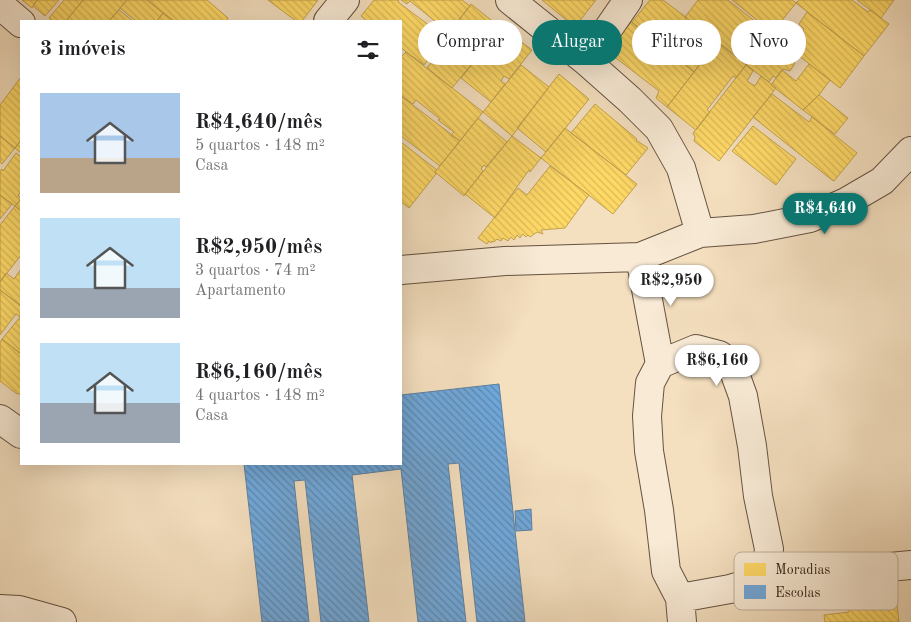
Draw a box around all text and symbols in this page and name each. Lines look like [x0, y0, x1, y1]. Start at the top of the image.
chip: Comprar [418, 20, 522, 65]
chip: Alugar [532, 20, 622, 65]
chip: Filtros [632, 20, 721, 65]
chip: Novo [731, 20, 806, 65]
icon: filters [354, 36, 382, 64]
text: 3 imóveis [40, 39, 125, 60]
text: R$4,640/mês [195, 112, 322, 133]
icon: home [80, 113, 140, 173]
text: 5 quartos · 148 m² [195, 138, 325, 154]
text: Casa [195, 158, 228, 174]
pin: R$4,640 [779, 192, 871, 235]
text: R$4,640 [794, 201, 856, 217]
text: R$2,950/mês [195, 237, 322, 258]
icon: home [80, 238, 140, 298]
text: 3 quartos · 74 m² [195, 263, 316, 279]
pin: R$2,950 [625, 264, 717, 307]
text: R$2,950 [640, 273, 702, 289]
text: Apartamento [195, 283, 286, 299]
pin: R$6,160 [671, 344, 763, 387]
text: R$6,160 [686, 353, 748, 369]
text: R$6,160/mês [195, 362, 322, 383]
icon: home [80, 363, 140, 423]
text: 4 quartos · 148 m² [195, 388, 325, 404]
text: Casa [195, 408, 228, 424]
legend [734, 552, 898, 610]
text: Moradias [775, 563, 830, 577]
text: Escolas [775, 586, 821, 600]

